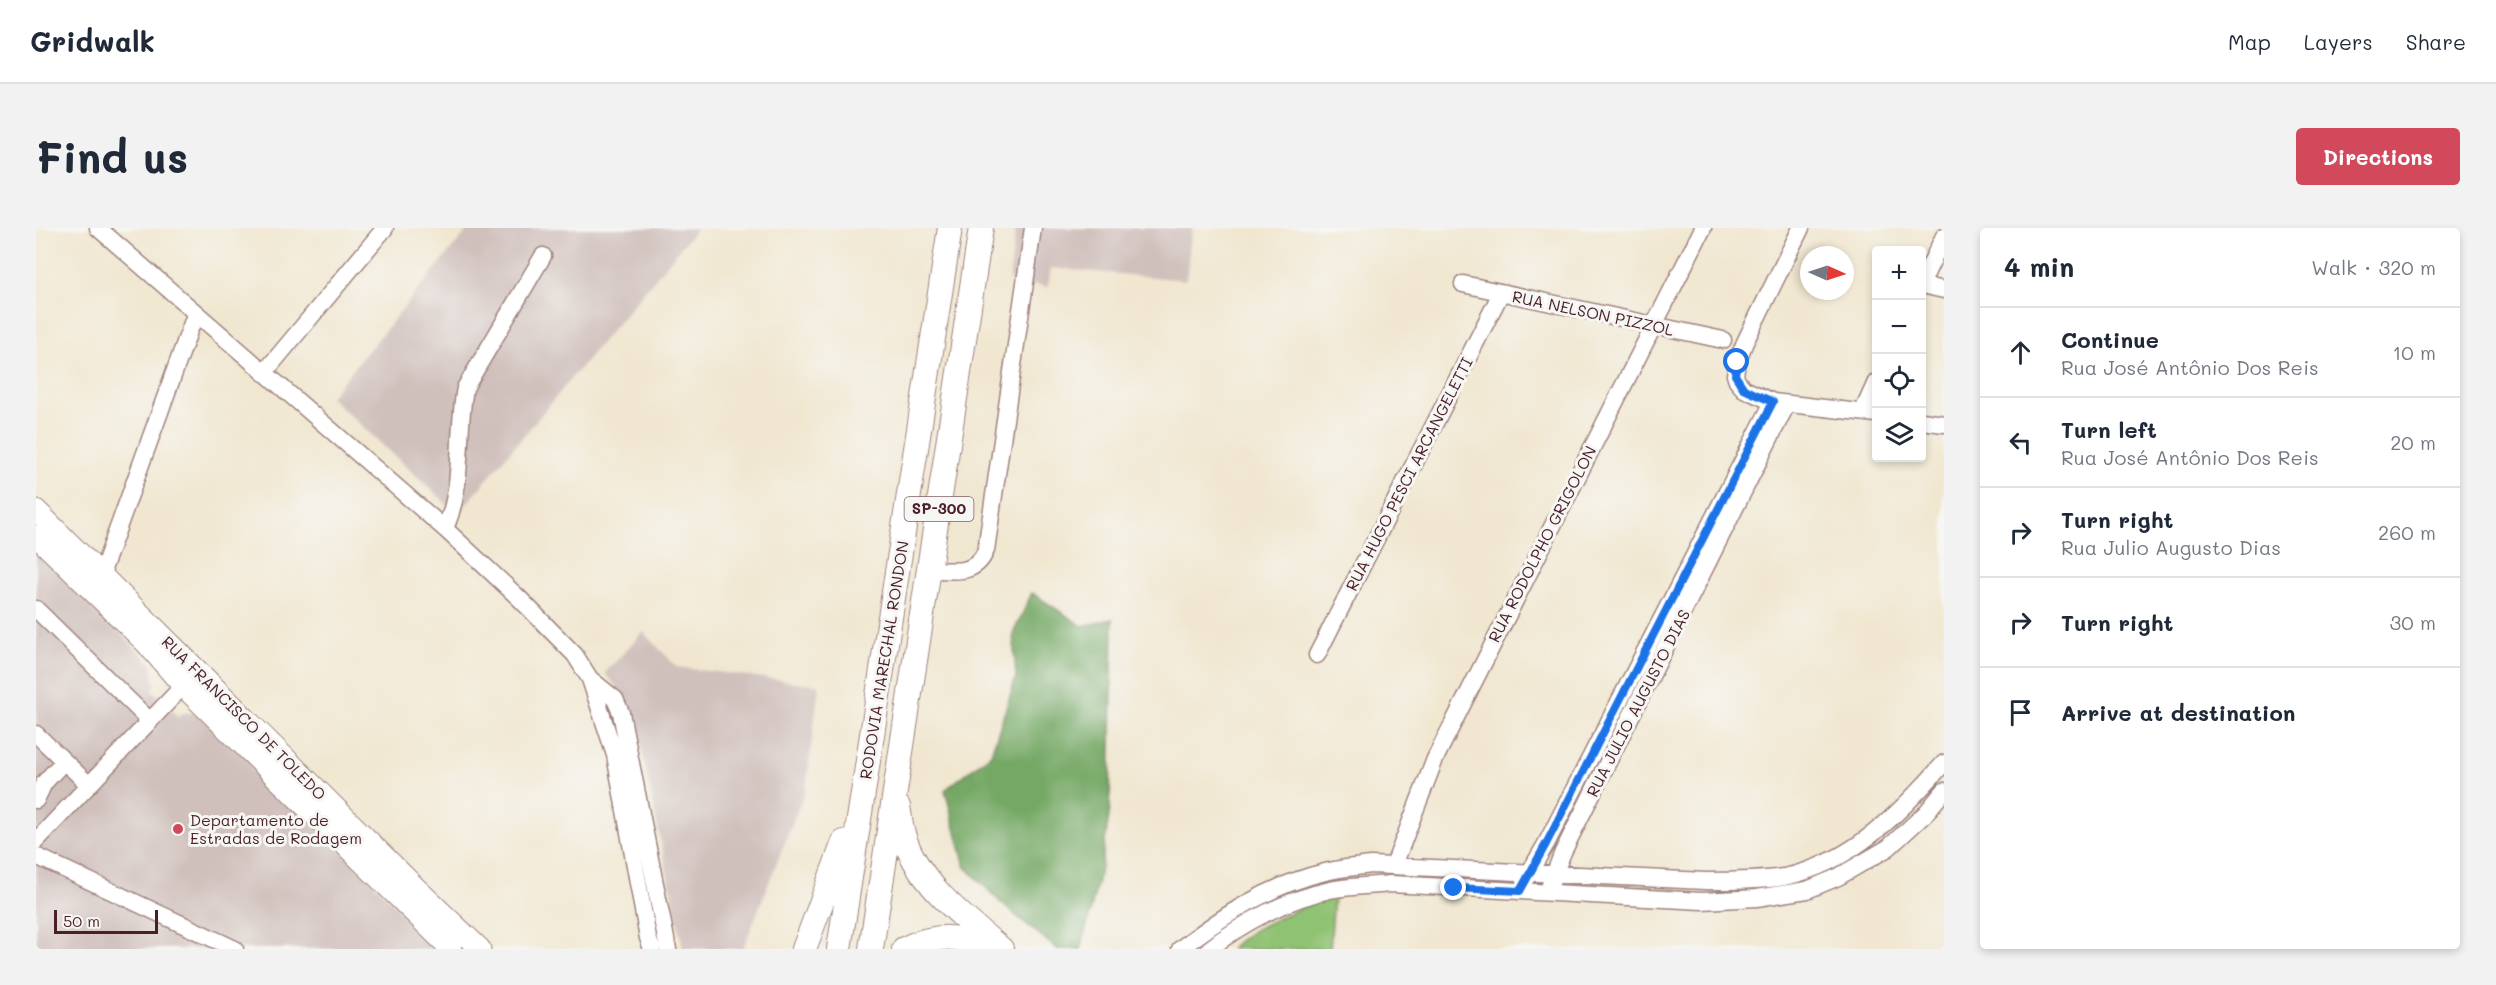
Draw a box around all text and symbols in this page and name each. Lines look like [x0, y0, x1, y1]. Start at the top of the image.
text: Gridwalk [30, 23, 155, 59]
text: Map [2228, 28, 2271, 55]
text: Layers [2304, 28, 2373, 55]
text: Share [2406, 28, 2466, 55]
button: Directions [2296, 128, 2460, 185]
text: Find us [36, 129, 188, 184]
north arrow [1800, 246, 1854, 300]
map controls [1872, 246, 1926, 462]
button: + [1872, 246, 1926, 300]
text: 4 min [2004, 250, 2074, 284]
text: Walk · 320 m [2311, 254, 2436, 280]
street label: RUA NELSON PIZZOL [1510, 285, 1676, 340]
button: − [1872, 300, 1926, 354]
text: Continue [2061, 325, 2159, 354]
icon: ahead [2004, 336, 2037, 369]
text: 10 m [2392, 339, 2436, 365]
route start [1723, 348, 1749, 374]
street label: RUA HUGO PESCI ARCANGELETTI [1340, 353, 1477, 594]
button: locate [1872, 354, 1926, 408]
text: Rua José Antônio Dos Reis [2061, 354, 2319, 380]
button: layers [1872, 408, 1926, 462]
text: Turn left [2061, 415, 2157, 444]
icon: left [2004, 426, 2037, 459]
text: 20 m [2390, 429, 2436, 455]
street label: RUA RODOLPHO GRIGOLON [1483, 442, 1600, 646]
text: Rua José Antônio Dos Reis [2061, 444, 2319, 470]
road number: SP-300 [904, 497, 974, 521]
text: Turn right [2061, 505, 2173, 534]
icon: right [2004, 516, 2037, 549]
text: 260 m [2378, 519, 2436, 545]
text: Rua Julio Augusto Dias [2061, 534, 2281, 560]
street label: RODOVIA MARECHAL RONDON [854, 539, 913, 781]
street label: RUA JULIO AUGUSTO DIAS [1581, 605, 1694, 800]
icon: right [2004, 606, 2037, 639]
text: Turn right [2061, 608, 2173, 637]
text: 30 m [2390, 609, 2436, 635]
street label: RUA FRANCISCO DE TOLEDO [158, 631, 331, 804]
icon: arrive [2004, 696, 2037, 729]
text: Arrive at destination [2061, 698, 2296, 727]
place label: Departamento de Estradas de Rodagem [190, 809, 362, 848]
marker: Departamento de Estradas de Rodagem [171, 822, 185, 836]
route end [1440, 874, 1466, 900]
scale bar [54, 907, 158, 934]
text: 50 m [63, 910, 100, 931]

